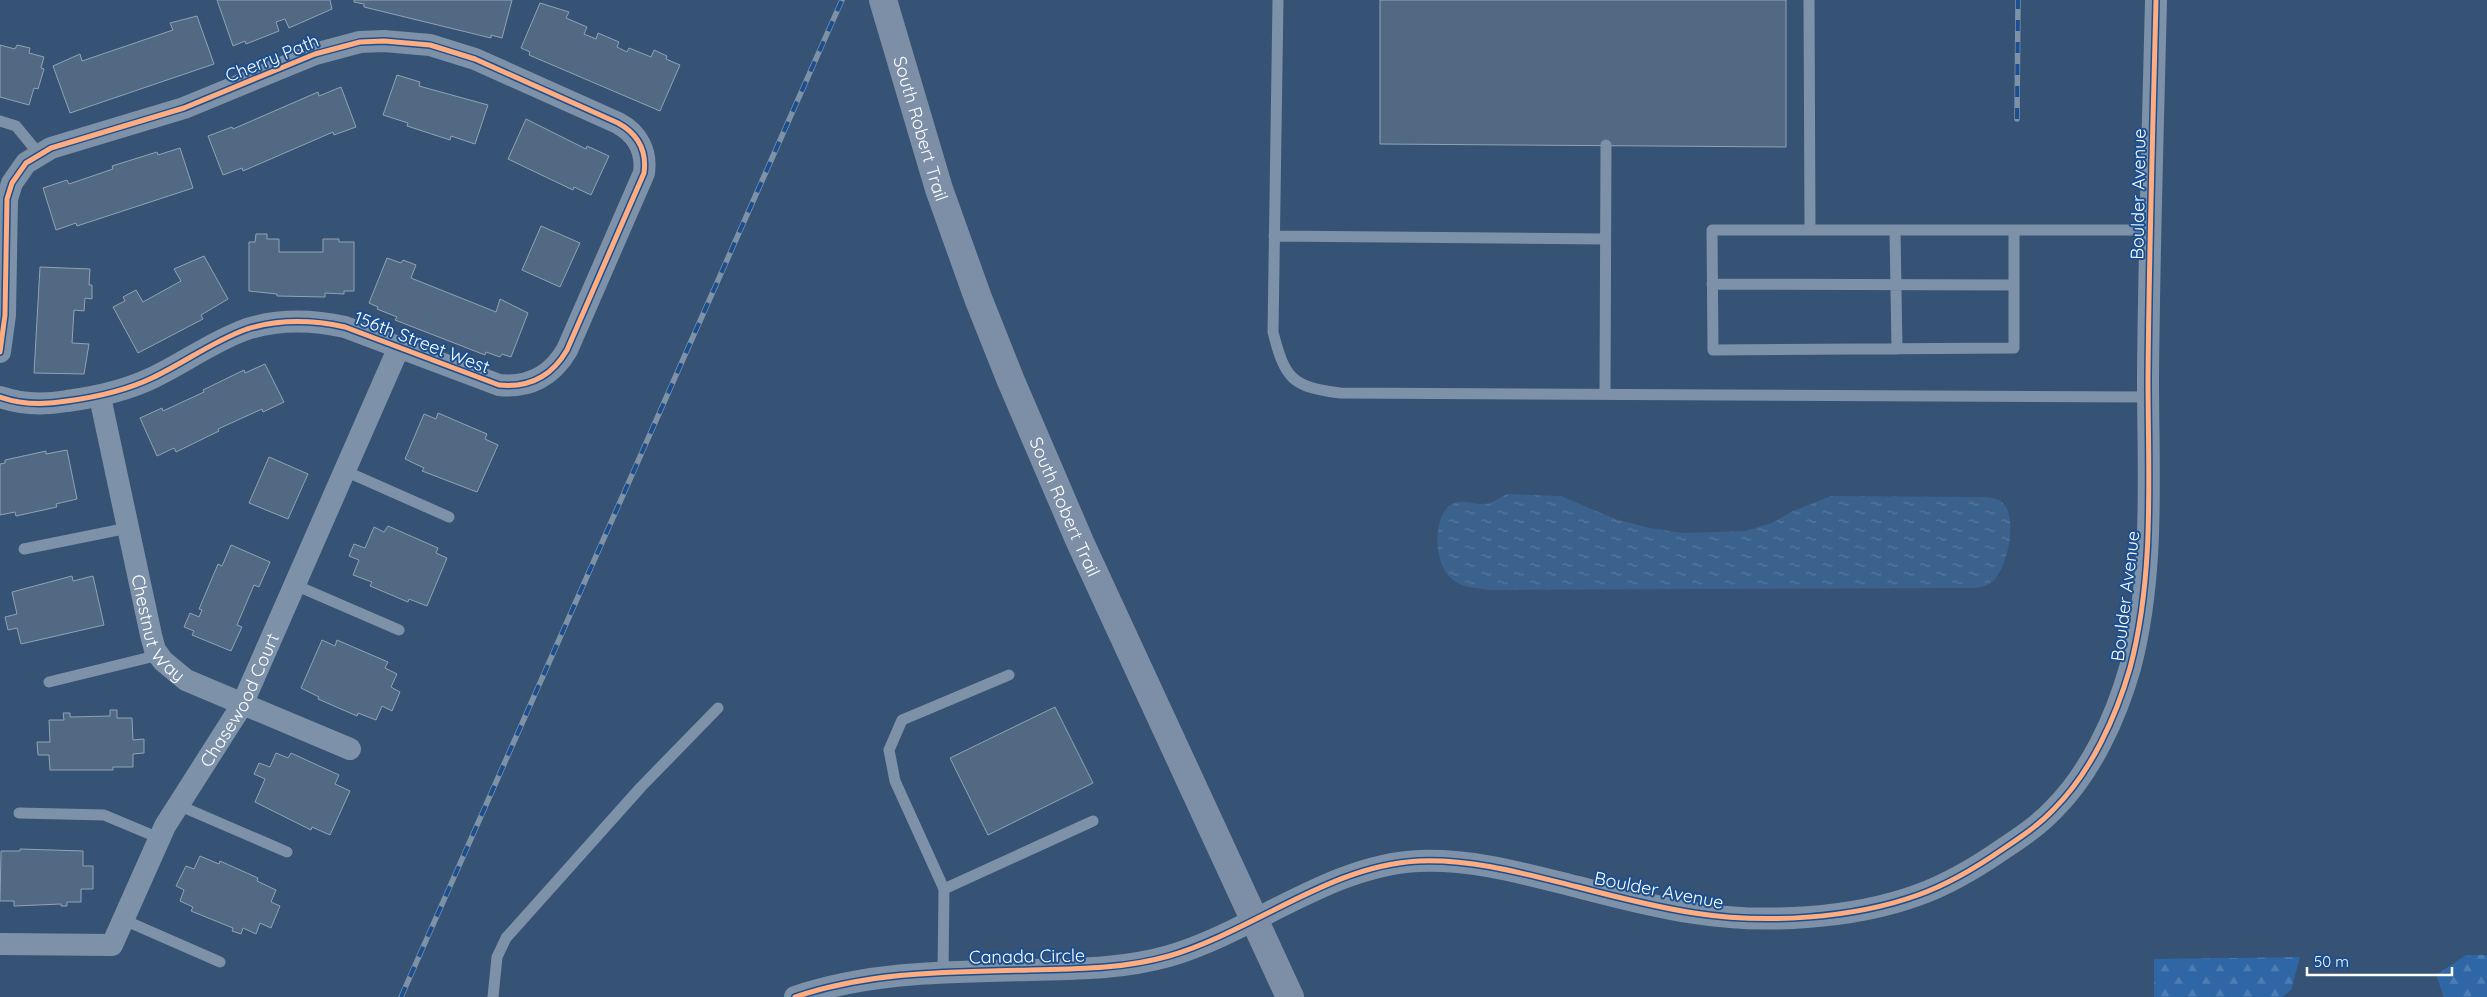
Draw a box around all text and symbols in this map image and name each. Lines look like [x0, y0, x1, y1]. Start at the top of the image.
street label: Cherry Path [222, 29, 322, 87]
street label: South Robert Trail [889, 53, 954, 204]
street label: Boulder Avenue [2125, 128, 2151, 260]
street label: 156th Street West [351, 306, 493, 378]
street label: South Robert Trail [1025, 433, 1106, 580]
street label: Boulder Avenue [2106, 529, 2144, 663]
street label: Chestnut Way [127, 572, 190, 686]
street label: Chasewood Court [194, 629, 284, 771]
street label: Boulder Avenue [1592, 866, 1726, 914]
street label: Canada Circle [969, 943, 1085, 969]
scale bar [2307, 944, 2452, 976]
text: 50 m [2314, 952, 2349, 971]

